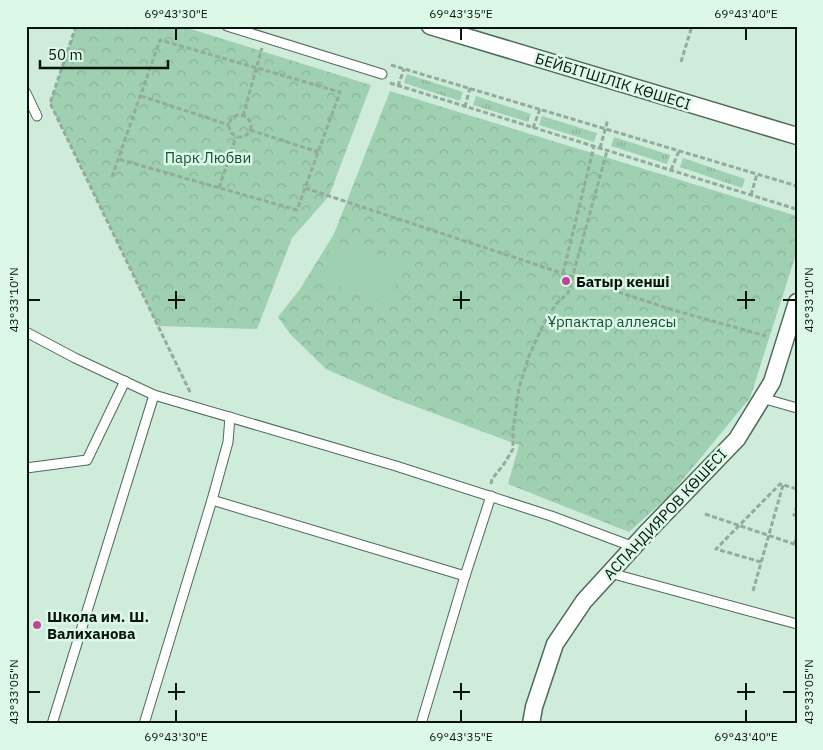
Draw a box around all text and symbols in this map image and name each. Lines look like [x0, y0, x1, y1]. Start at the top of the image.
text: 69°43'30"E [144, 6, 208, 21]
text: 69°43'35"E [429, 6, 493, 21]
text: 69°43'40"E [714, 6, 778, 21]
scale bar [40, 38, 168, 70]
text: 50 m [48, 45, 83, 64]
street label: БЕЙБІТШІЛІК КӨШЕСІ [533, 48, 693, 114]
park label: Парк Любви [165, 148, 251, 167]
text: 43°33'10"N [6, 267, 21, 333]
text: 43°33'10"N [801, 267, 816, 333]
place label: Батыр кенші [576, 272, 670, 291]
marker: Батыр кенші [560, 275, 572, 287]
park label: Ұрпактар аллеясы [548, 312, 676, 331]
street label: АСПАНДИЯРОВ КӨШЕСІ [599, 445, 731, 583]
place label: Школа им. Ш. Валиханова [47, 607, 149, 643]
marker: Школа им. Ш. Валиханова [31, 619, 43, 631]
text: 43°33'05"N [6, 659, 21, 725]
text: 43°33'05"N [801, 659, 816, 725]
text: 69°43'30"E [144, 729, 208, 744]
text: 69°43'35"E [429, 729, 493, 744]
text: 69°43'40"E [714, 729, 778, 744]

